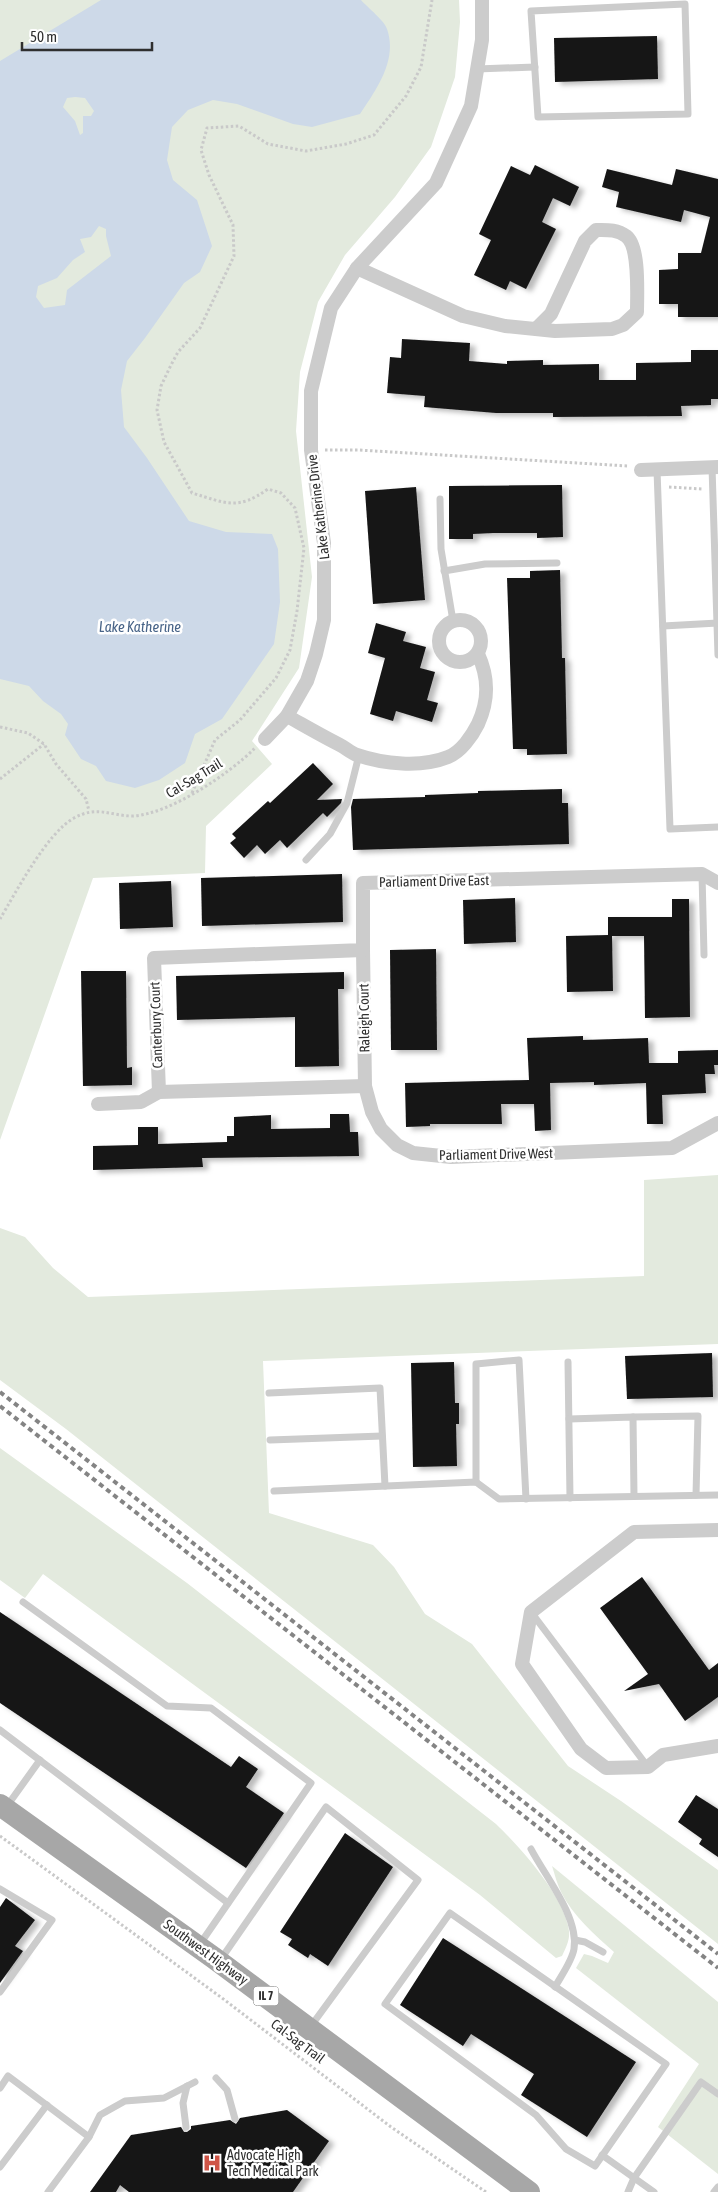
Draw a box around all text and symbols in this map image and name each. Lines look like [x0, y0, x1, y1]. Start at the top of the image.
scale bar [22, 20, 152, 52]
text: 50 m [30, 28, 57, 45]
street label: Lake Katherine Drive [304, 453, 332, 561]
water label: Lake Katherine [99, 618, 181, 635]
street label: Cal-Sag Trail [163, 755, 225, 801]
street label: Parliament Drive East [379, 872, 489, 890]
street label: Canterbury Court [146, 981, 166, 1069]
street label: Raleigh Court [355, 983, 373, 1053]
street label: Parliament Drive West [439, 1145, 553, 1163]
street label: Southwest Highway [161, 1916, 251, 1988]
road number: IL 7 [254, 1986, 278, 2005]
street label: Cal-Sag Trail [268, 2016, 328, 2067]
place label: Advocate High Tech Medical Park [227, 2147, 319, 2179]
hospital icon: Advocate High Tech Medical Park [201, 2152, 223, 2174]

